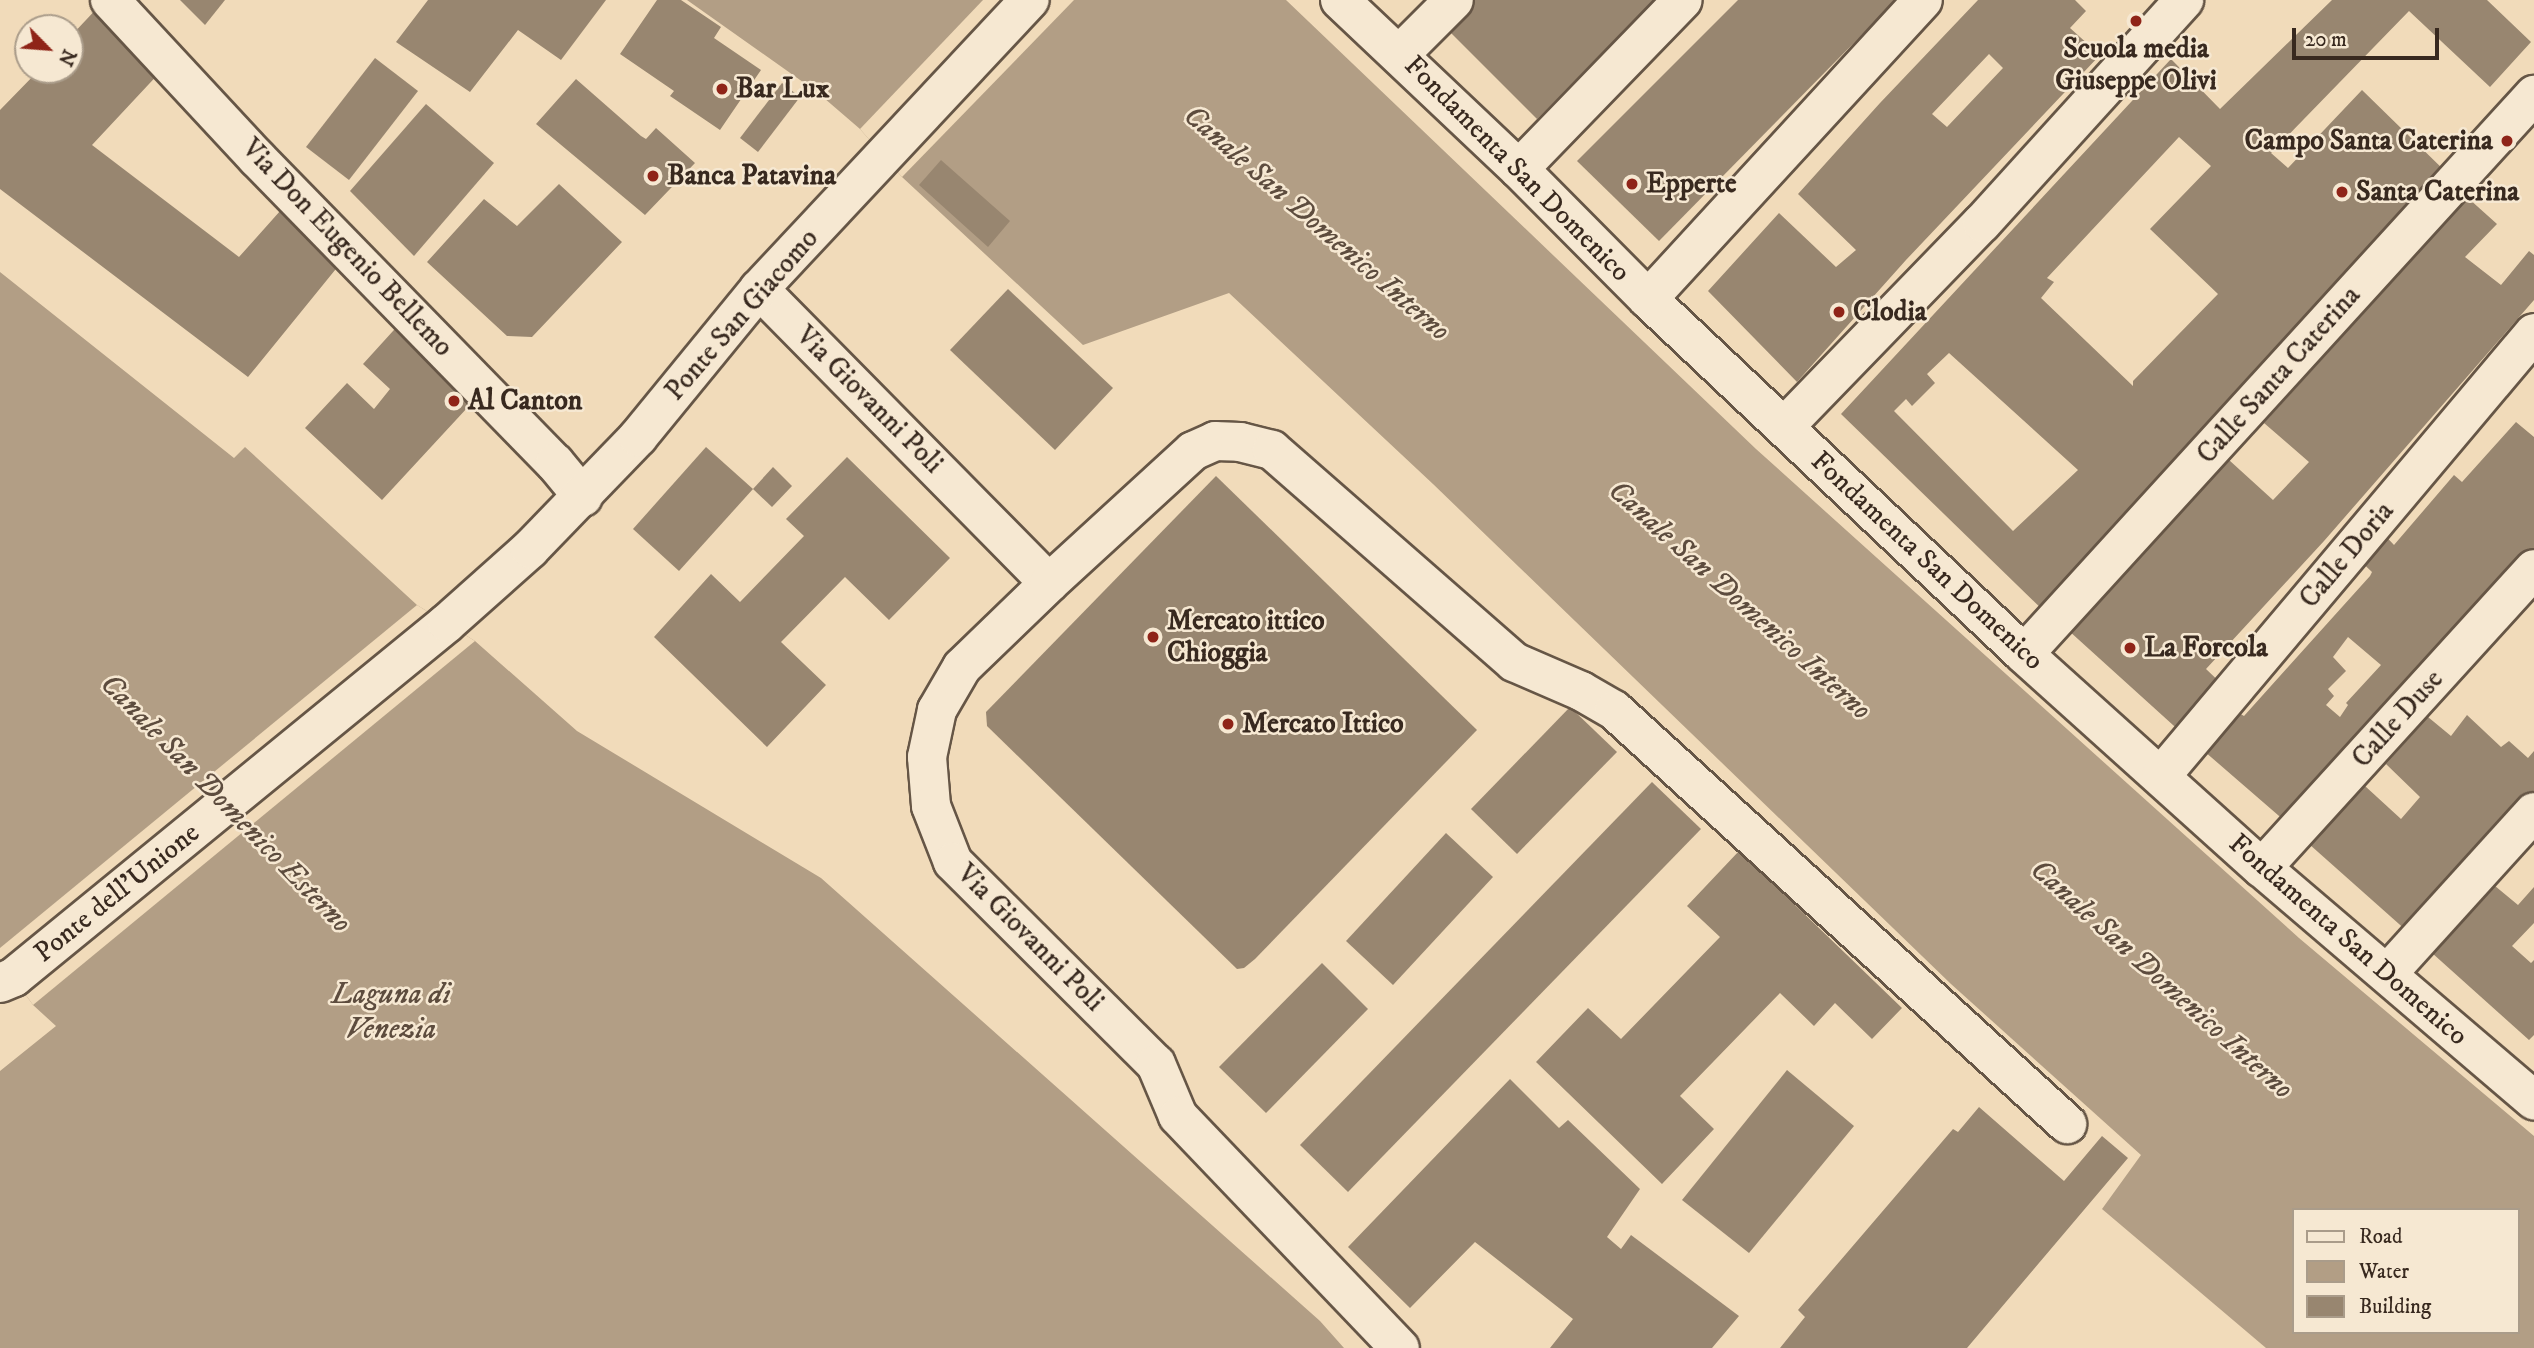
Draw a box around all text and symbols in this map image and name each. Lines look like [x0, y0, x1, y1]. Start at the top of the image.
marker: Scuola media Giuseppe Olivi [2128, 13, 2144, 29]
north arrow [14, 14, 84, 84]
scale bar [2296, 14, 2443, 58]
text: 20 m [2305, 27, 2347, 53]
place label: Scuola media Giuseppe Olivi [2055, 32, 2217, 98]
text: N [53, 45, 80, 69]
street label: Fondamenta San Domenico [1397, 49, 1637, 289]
place label: Bar Lux [736, 72, 829, 106]
marker: Bar Lux [714, 81, 730, 97]
water label: Canale San Domenico Interno [1175, 98, 1457, 350]
place label: Campo Santa Caterina [2245, 124, 2493, 158]
street label: Via Don Eugenio Bellemo [234, 132, 460, 364]
marker: Campo Santa Caterina [2499, 133, 2515, 149]
place label: Banca Patavina [667, 159, 836, 193]
place label: Epperte [1646, 167, 1737, 201]
marker: Banca Patavina [645, 168, 661, 184]
place label: Santa Caterina [2356, 175, 2519, 209]
marker: Epperte [1624, 176, 1640, 192]
marker: Santa Caterina [2334, 184, 2350, 200]
street label: Ponte San Giacomo [658, 222, 826, 408]
street label: Calle Santa Caterina [2190, 279, 2368, 471]
place label: Clodia [1853, 295, 1927, 329]
marker: Clodia [1831, 304, 1847, 320]
street label: Via Giovanni Poli [788, 319, 950, 481]
place label: Al Canton [468, 384, 582, 418]
marker: Al Canton [446, 393, 462, 409]
street label: Fondamenta San Domenico [1804, 444, 2050, 678]
water label: Canale San Domenico Interno [1600, 473, 1878, 729]
street label: Calle Doria [2293, 495, 2401, 615]
place label: Mercato ittico Chioggia [1167, 604, 1325, 670]
marker: Mercato ittico Chioggia [1145, 629, 1161, 645]
place label: La Forcola [2144, 631, 2268, 665]
marker: La Forcola [2122, 640, 2138, 656]
street label: Calle Duse [2345, 663, 2451, 775]
water label: Canale San Domenico Esterno [92, 667, 358, 941]
place label: Mercato Ittico [1242, 707, 1404, 741]
marker: Mercato Ittico [1220, 716, 1236, 732]
street label: Ponte dell'Unione [28, 816, 206, 970]
street label: Fondamenta San Domenico [2222, 827, 2474, 1053]
water label: Canale San Domenico Interno [2022, 852, 2300, 1108]
street label: Via Giovanni Poli [949, 857, 1111, 1019]
water label: Laguna di Venezia [331, 977, 451, 1048]
legend [2292, 1208, 2520, 1334]
text: Road [2359, 1224, 2403, 1250]
text: Water [2359, 1259, 2409, 1285]
text: Building [2359, 1294, 2431, 1320]

